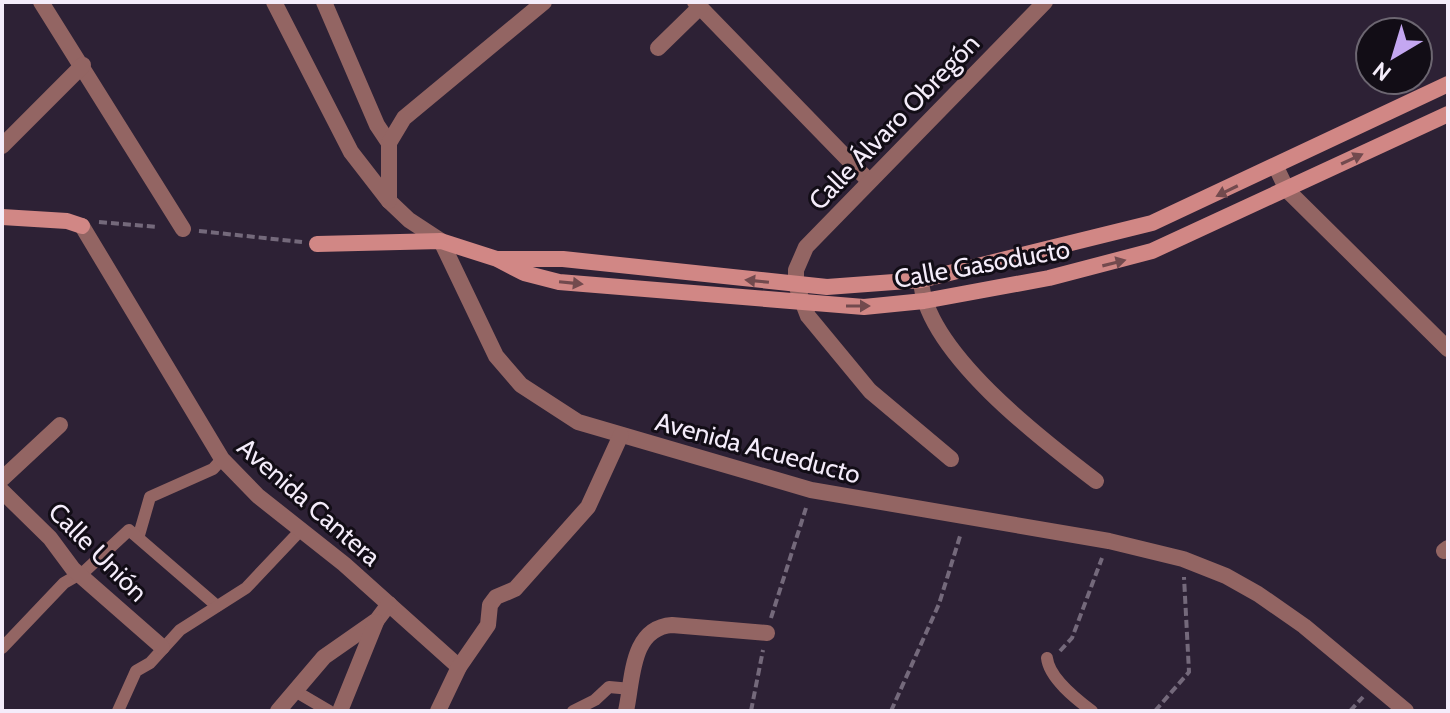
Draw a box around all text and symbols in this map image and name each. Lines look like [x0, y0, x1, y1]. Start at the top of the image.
north arrow [1354, 16, 1434, 96]
street label: Calle Álvaro Obregón [802, 27, 986, 217]
text: N [1368, 56, 1396, 87]
one-way arrow [1340, 152, 1364, 166]
one-way arrow [1215, 184, 1238, 198]
street label: Calle Gasoducto [892, 233, 1072, 295]
one-way arrow [1101, 256, 1126, 268]
one-way arrow [744, 274, 769, 287]
one-way arrow [559, 276, 584, 289]
one-way arrow [846, 300, 871, 312]
street label: Avenida Acueducto [652, 405, 864, 491]
street label: Avenida Cantera [231, 431, 387, 573]
street label: Calle Unión [42, 496, 154, 608]

